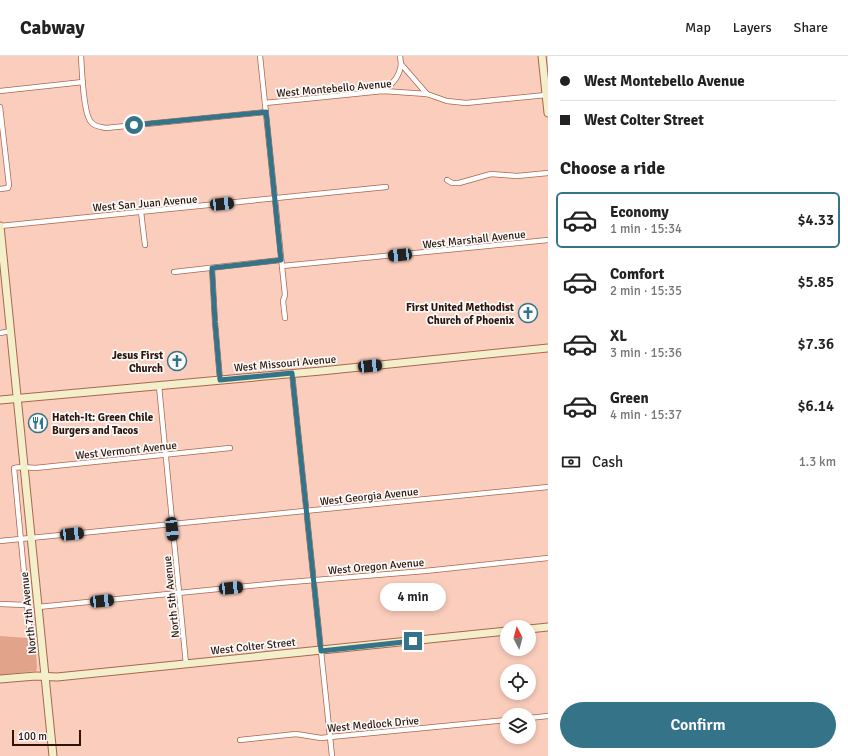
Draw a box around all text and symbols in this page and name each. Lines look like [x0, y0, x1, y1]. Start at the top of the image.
text: Cabway [20, 16, 85, 40]
text: Map [685, 19, 711, 36]
text: Layers [733, 19, 772, 36]
text: Share [794, 19, 828, 36]
text: West Montebello Avenue [584, 72, 745, 90]
street label: West Montebello Avenue [276, 77, 392, 100]
text: West Colter Street [584, 111, 704, 129]
route start [125, 116, 143, 134]
text: Choose a ride [560, 157, 665, 179]
street label: West San Juan Avenue [92, 192, 198, 215]
car [209, 197, 235, 211]
icon: car [562, 202, 598, 238]
text: Economy [610, 203, 669, 221]
text: $4.33 [797, 211, 834, 229]
text: 1 min · 15:34 [610, 221, 682, 237]
street label: West Marshall Avenue [422, 228, 526, 251]
car [387, 248, 413, 262]
icon: car [562, 264, 598, 300]
text: Comfort [610, 265, 664, 283]
text: $5.85 [797, 273, 834, 291]
text: 2 min · 15:35 [610, 283, 682, 299]
place label: First United Methodist Church of Phoenix [406, 301, 515, 327]
church icon: First United Methodist Church of Phoenix [517, 302, 539, 324]
icon: car [562, 326, 598, 362]
text: XL [610, 327, 627, 345]
text: $7.36 [797, 335, 834, 353]
text: 3 min · 15:36 [610, 345, 682, 361]
place label: Jesus First Church [112, 349, 163, 375]
church icon: Jesus First Church [166, 350, 188, 372]
street label: West Missouri Avenue [233, 353, 337, 374]
car [357, 359, 383, 373]
icon: car [562, 388, 598, 424]
text: Green [610, 389, 649, 407]
text: $6.14 [797, 397, 834, 415]
text: 4 min · 15:37 [610, 407, 682, 423]
place label: Hatch-It: Green Chile Burgers and Tacos [52, 411, 154, 437]
restaurant icon: Hatch-It: Green Chile Burgers and Tacos [27, 412, 49, 434]
street label: West Vermont Avenue [75, 439, 177, 462]
icon: cash [560, 451, 582, 473]
text: Cash [592, 453, 623, 471]
text: 1.3 km [799, 454, 836, 470]
street label: West Georgia Avenue [319, 485, 419, 508]
car [165, 516, 179, 542]
car [59, 527, 85, 541]
street label: North 5th Avenue [161, 555, 182, 639]
street label: West Oregon Avenue [327, 556, 425, 577]
street label: North 7th Avenue [18, 571, 39, 655]
car [218, 581, 244, 595]
callout: 4 min [380, 583, 446, 611]
text: 4 min [397, 589, 429, 605]
car [89, 594, 115, 608]
north arrow [500, 620, 536, 656]
map controls [500, 620, 536, 744]
route end [404, 632, 422, 650]
street label: West Colter Street [210, 636, 296, 657]
button: locate [500, 664, 536, 700]
button: Confirm [560, 702, 836, 748]
button: layers [500, 708, 536, 744]
street label: West Medlock Drive [327, 714, 420, 735]
scale bar [12, 728, 81, 747]
text: 100 m [18, 730, 47, 743]

